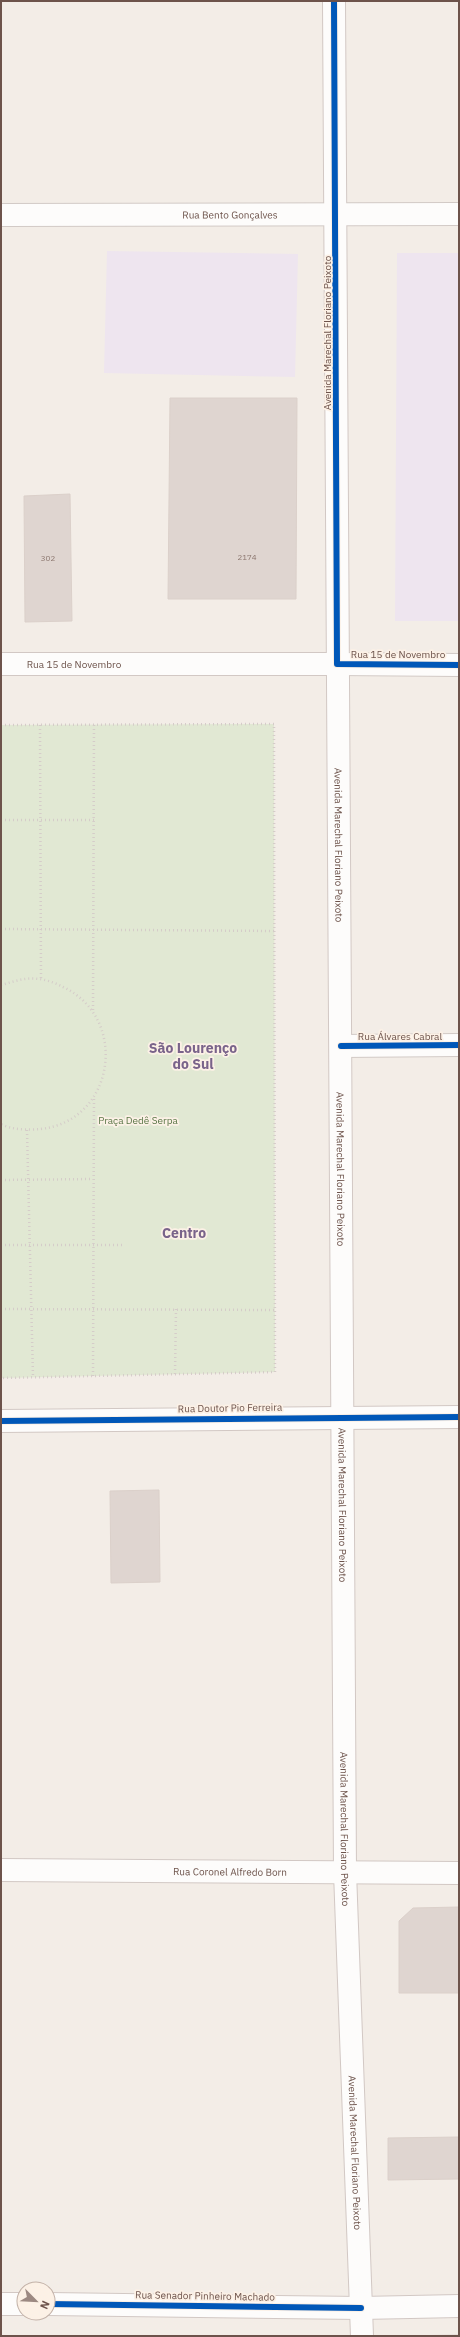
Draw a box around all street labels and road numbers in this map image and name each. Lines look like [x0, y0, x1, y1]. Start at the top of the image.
street label: Rua Bento Gonçalves [182, 208, 278, 221]
street label: Avenida Marechal Floriano Peixoto [321, 255, 334, 410]
street label: Rua 15 de Novembro [351, 648, 446, 661]
street label: Rua 15 de Novembro [27, 658, 122, 671]
street label: Avenida Marechal Floriano Peixoto [332, 768, 346, 923]
street label: Rua Álvares Cabral [358, 1030, 442, 1043]
street label: Avenida Marechal Floriano Peixoto [334, 1092, 348, 1247]
street label: Rua Doutor Pio Ferreira [178, 1401, 283, 1415]
street label: Avenida Marechal Floriano Peixoto [336, 1428, 350, 1583]
street label: Avenida Marechal Floriano Peixoto [338, 1752, 353, 1907]
street label: Rua Coronel Alfredo Born [173, 1865, 287, 1878]
street label: Avenida Marechal Floriano Peixoto [346, 2075, 365, 2231]
street label: Rua Senador Pinheiro Machado [135, 2288, 275, 2304]

